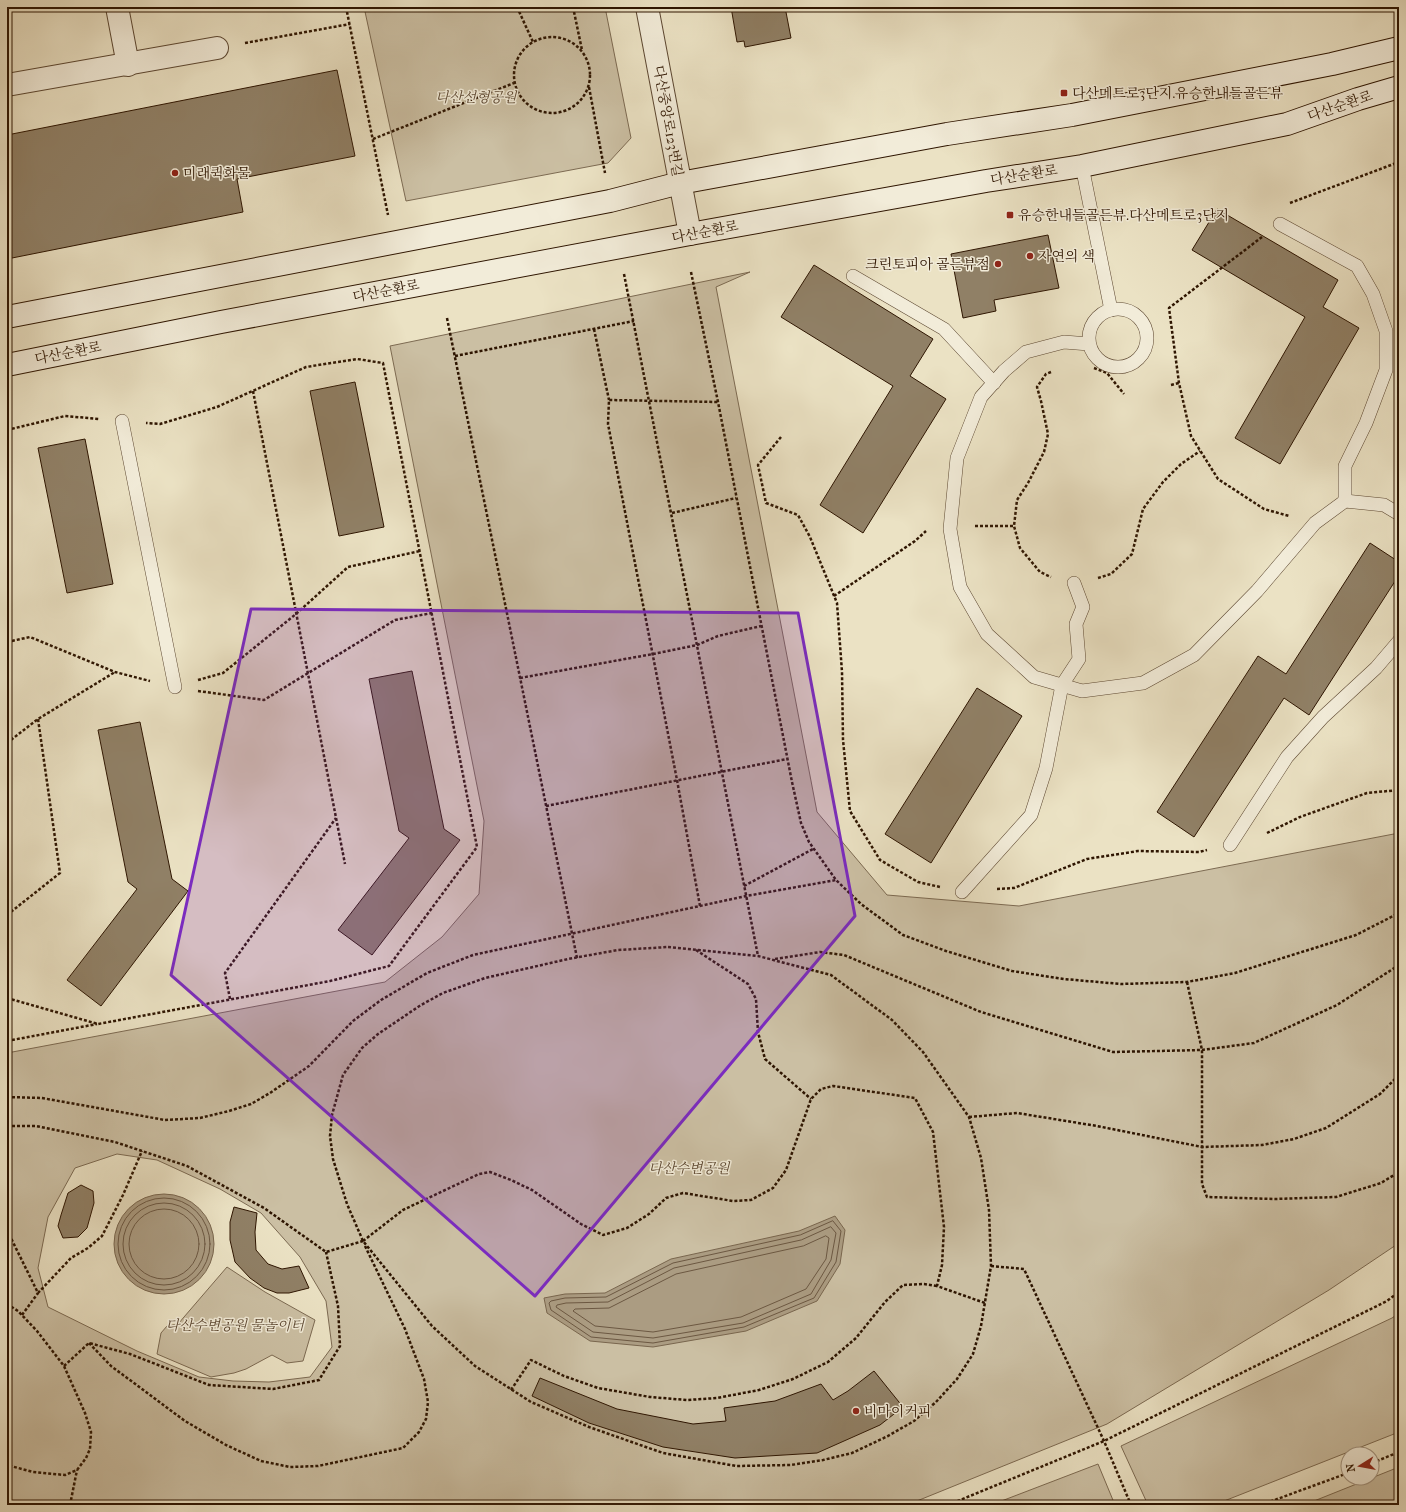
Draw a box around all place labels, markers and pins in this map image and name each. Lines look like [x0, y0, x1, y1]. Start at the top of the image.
place label: 다산메트로3단지.유승한내들골든뷰 [1072, 85, 1284, 102]
marker: 다산메트로3단지.유승한내들골든뷰 [1059, 88, 1069, 98]
place label: 미래퀵화물 [183, 165, 251, 182]
marker: 미래퀵화물 [170, 168, 180, 178]
place label: 유승한내들골든뷰.다산메트로3단지 [1018, 207, 1229, 224]
marker: 유승한내들골든뷰.다산메트로3단지 [1005, 210, 1015, 220]
place label: 자연의 색 [1038, 248, 1095, 265]
marker: 자연의 색 [1025, 251, 1035, 261]
place label: 크린토피아 골든뷰점 [865, 256, 990, 273]
marker: 크린토피아 골든뷰점 [993, 259, 1003, 269]
place label: 비마이커피 [864, 1403, 932, 1420]
marker: 비마이커피 [851, 1406, 861, 1416]

